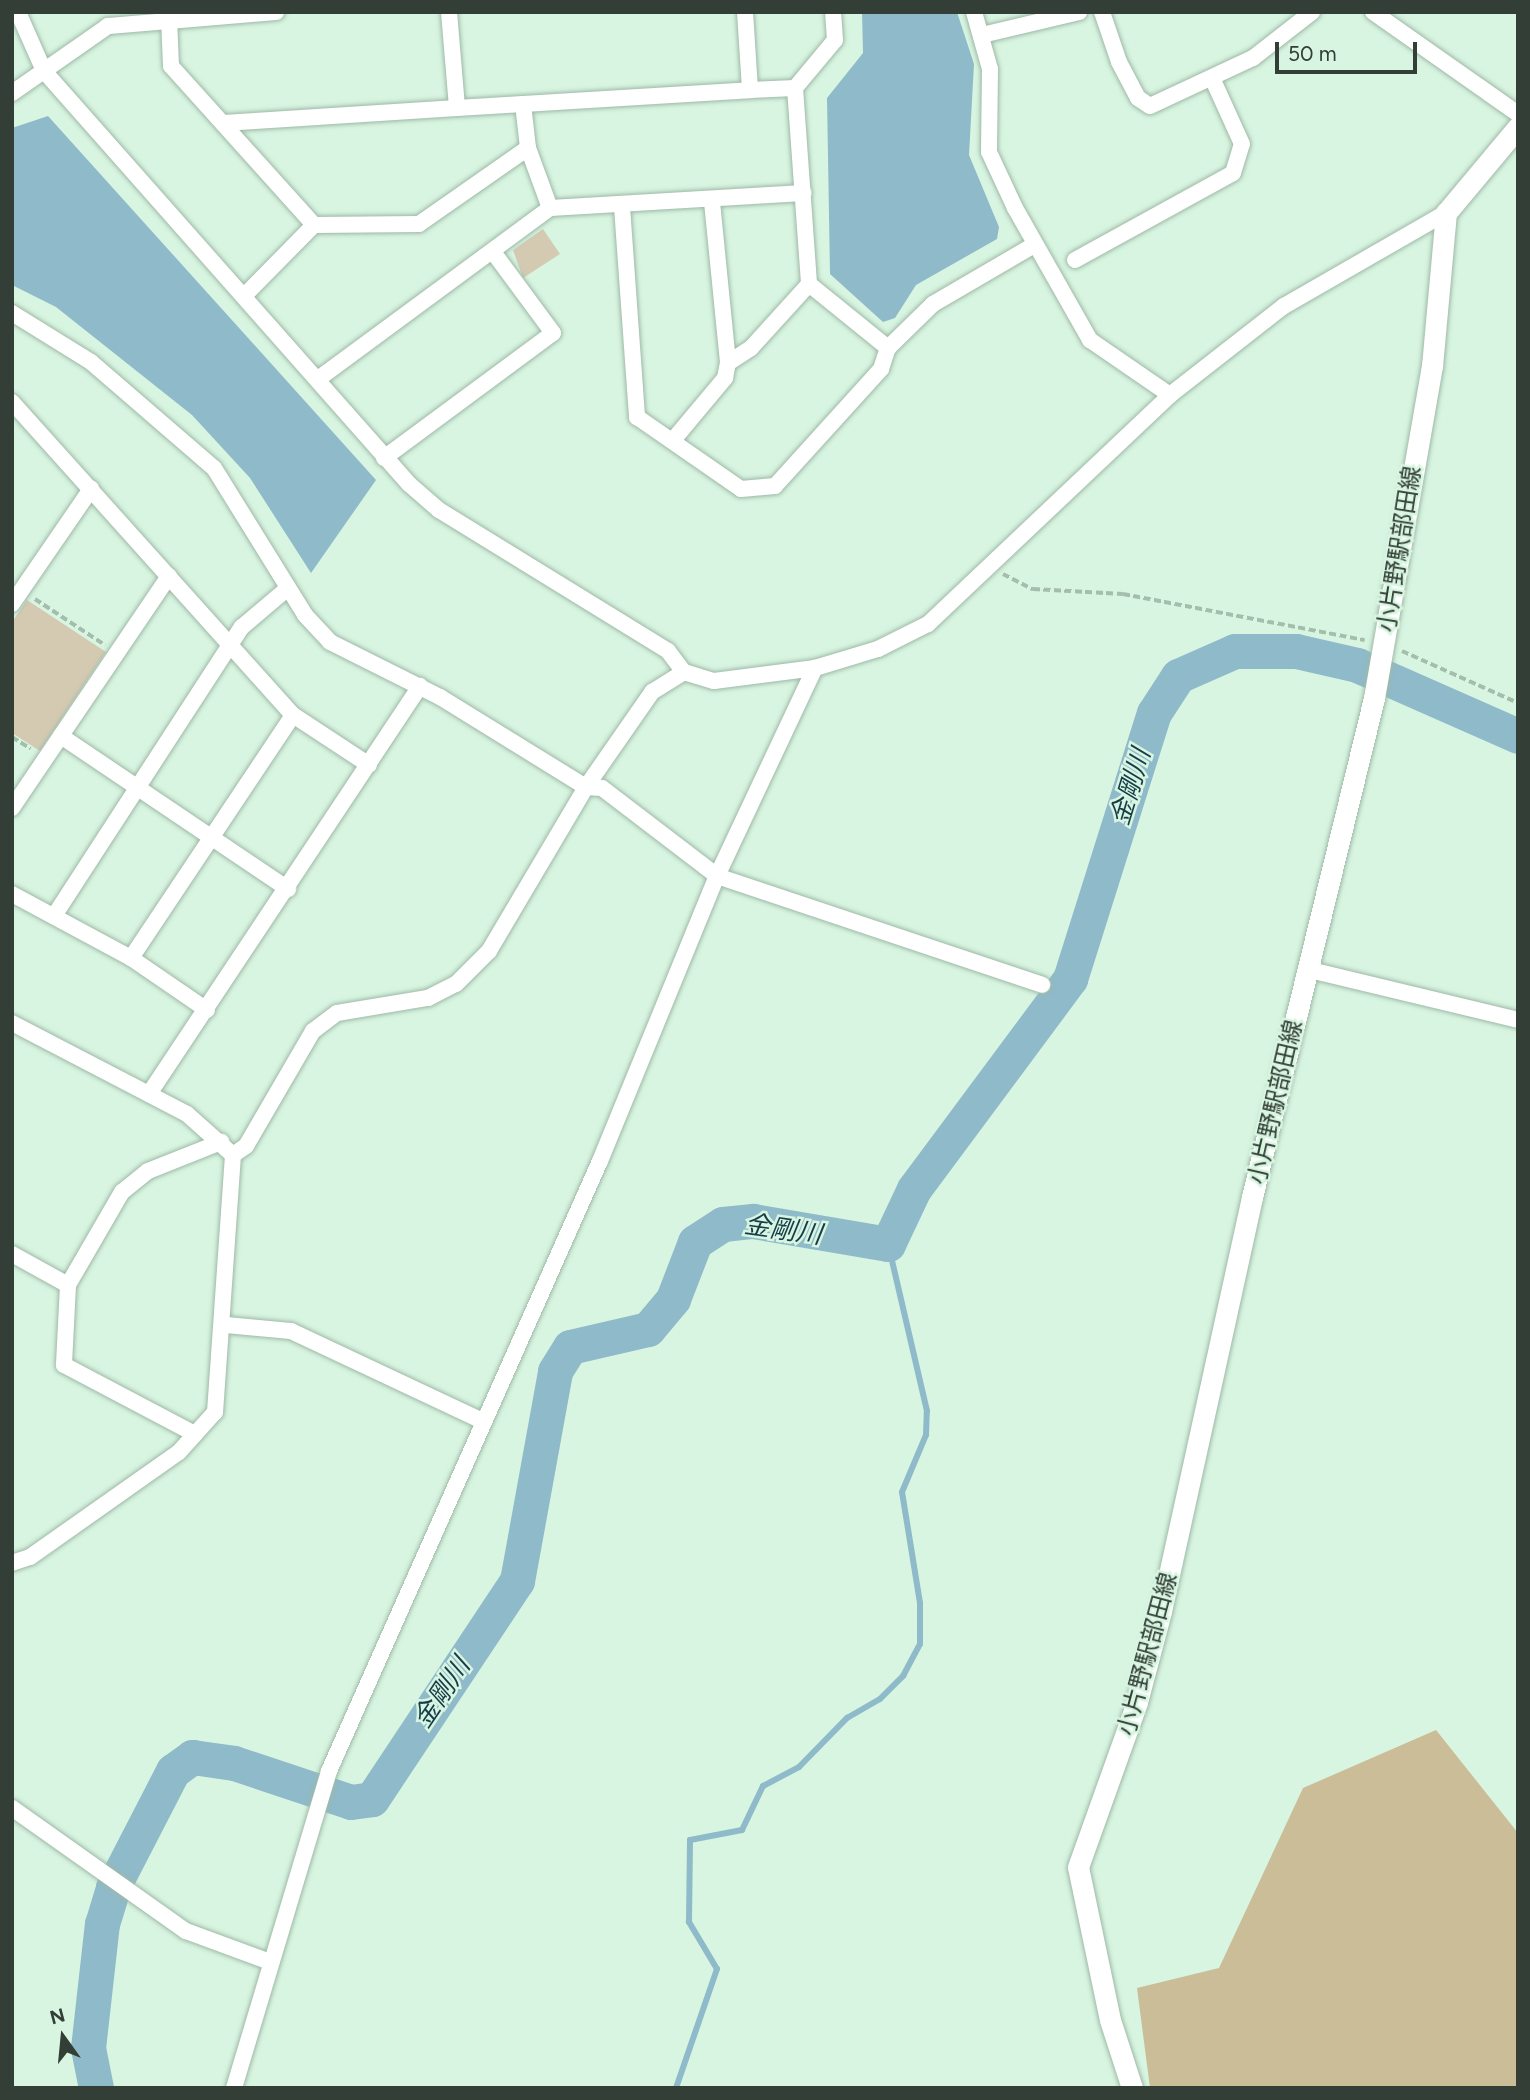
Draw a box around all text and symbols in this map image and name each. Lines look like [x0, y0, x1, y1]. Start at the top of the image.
scale bar [1278, 28, 1420, 72]
text: 50 m [1288, 41, 1337, 66]
street label: 小片野駅部田線 [1372, 464, 1426, 634]
water label: 金剛川 [1105, 745, 1157, 829]
street label: 小片野駅部田線 [1242, 1017, 1308, 1187]
water label: 金剛川 [742, 1209, 824, 1251]
street label: 小片野駅部田線 [1111, 1569, 1183, 1739]
water label: 金剛川 [407, 1652, 477, 1734]
north arrow [28, 2002, 98, 2072]
text: N [47, 2003, 68, 2029]

